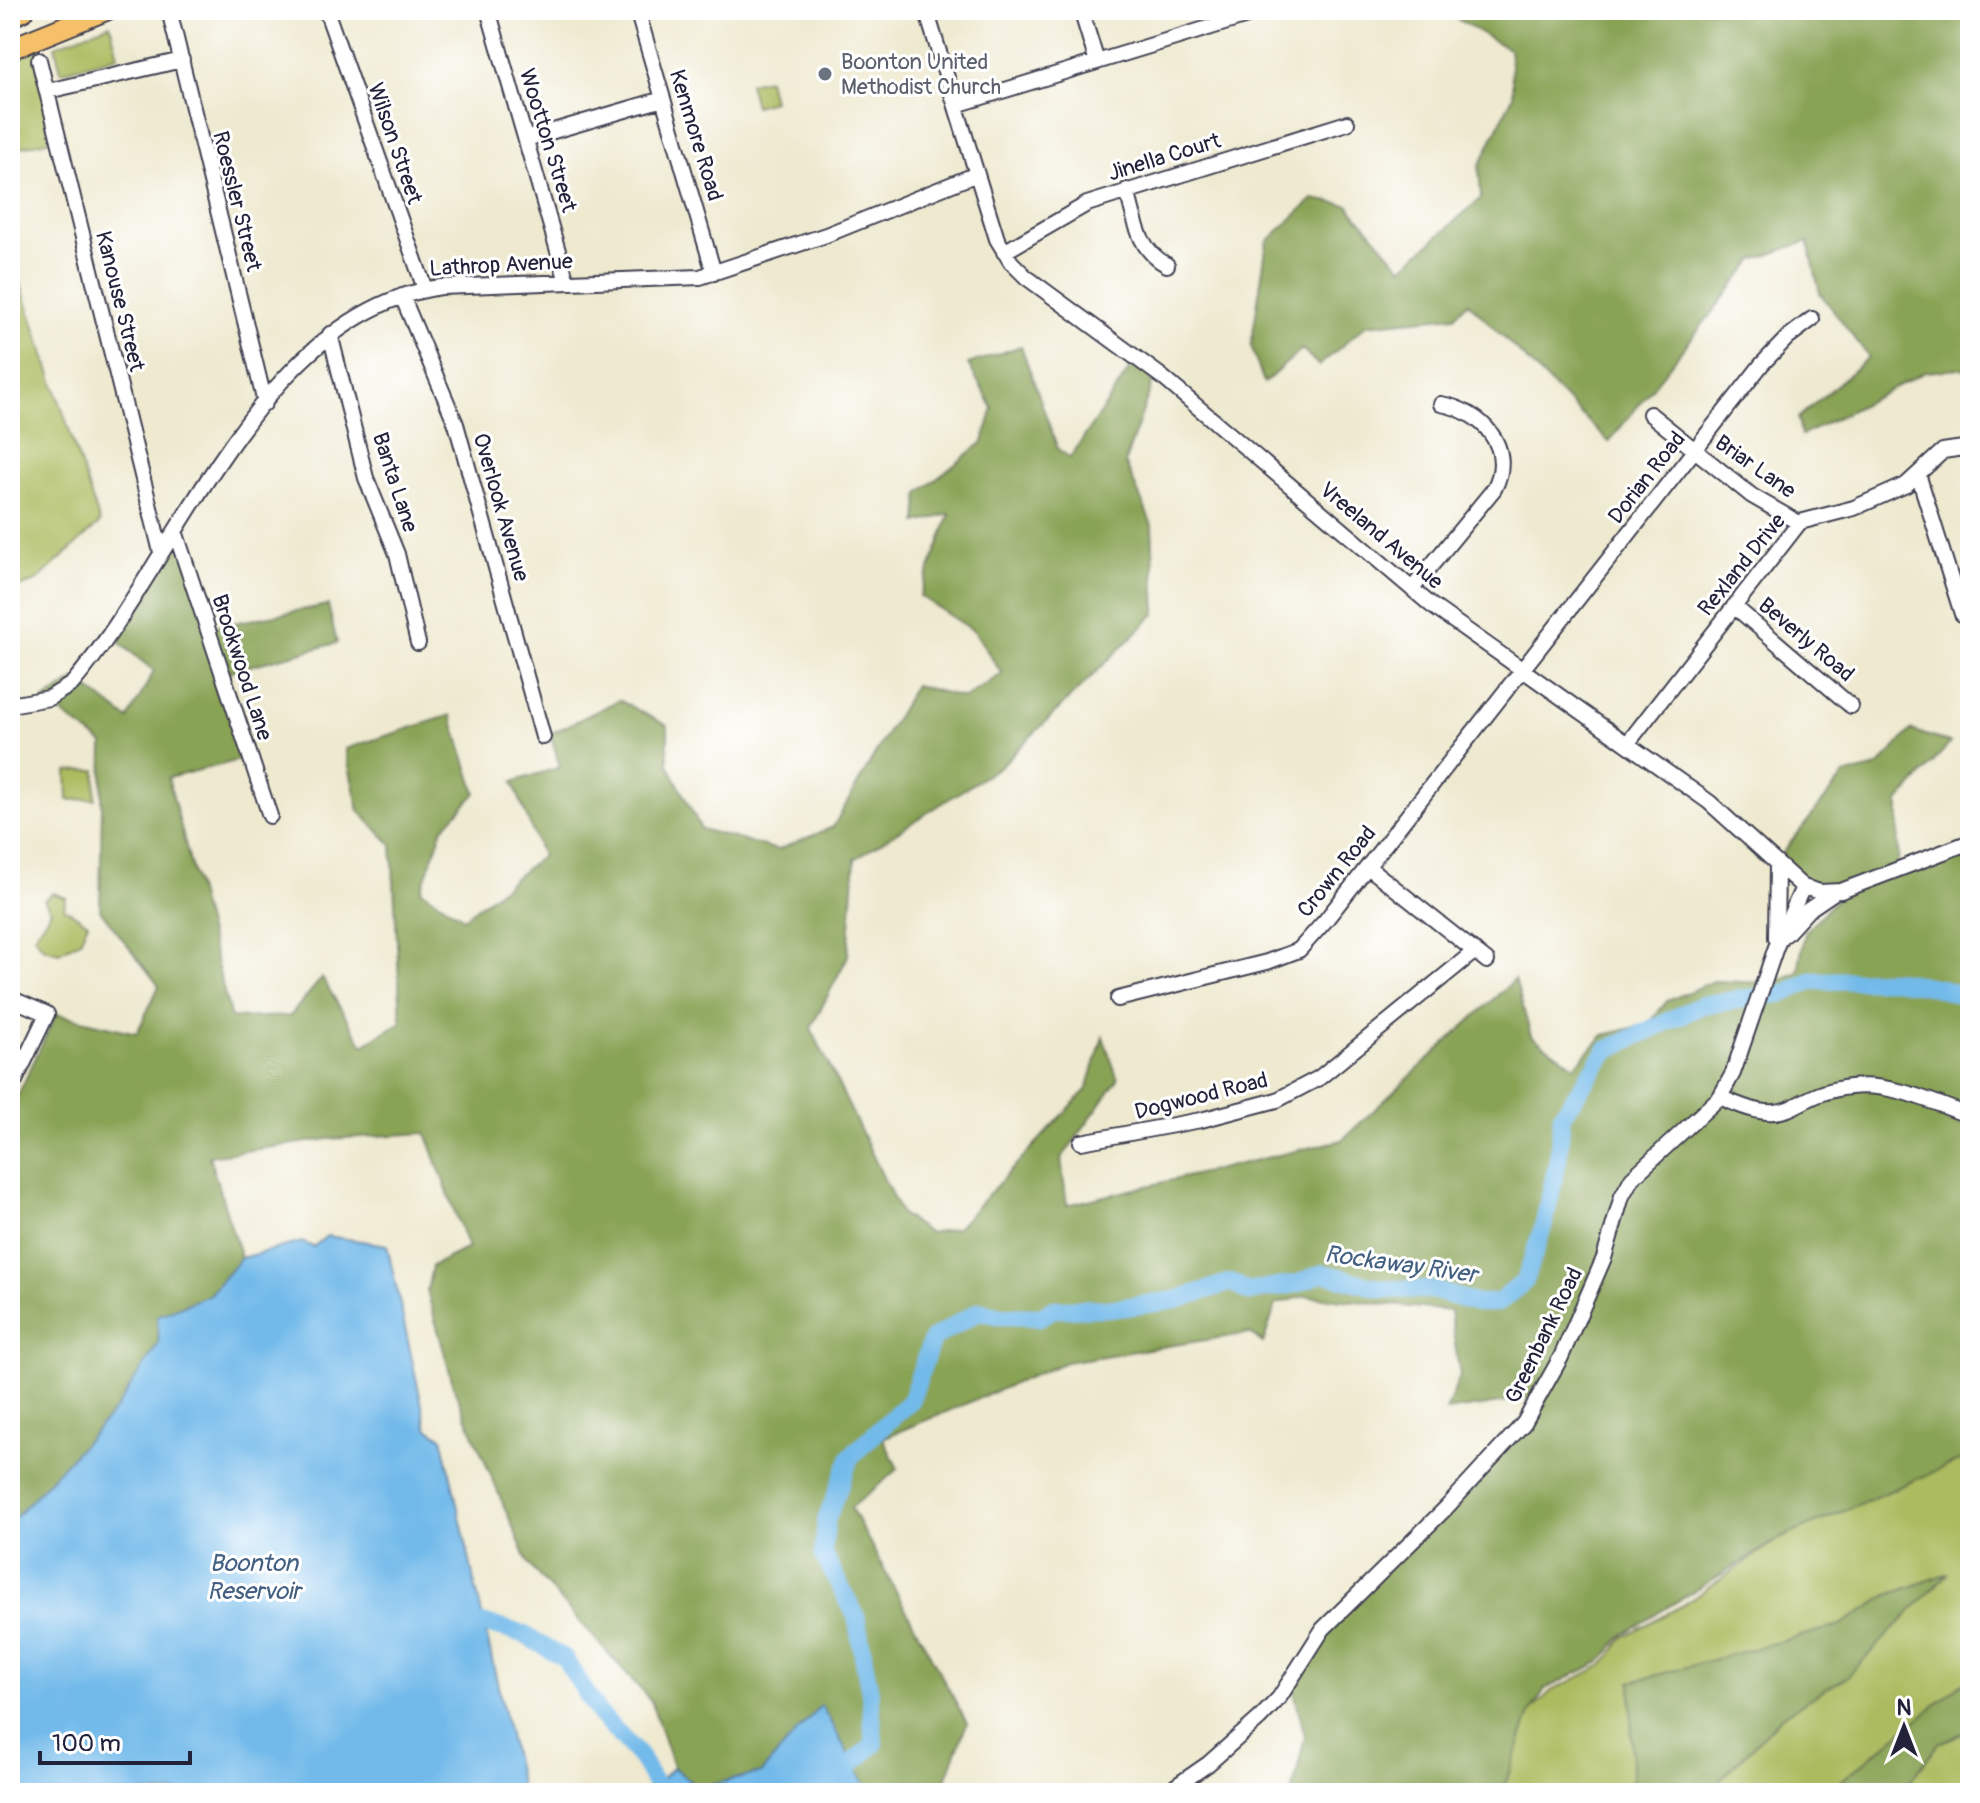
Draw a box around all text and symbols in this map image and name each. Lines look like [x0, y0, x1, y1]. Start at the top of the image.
place label: Boonton United Methodist Church [841, 48, 1001, 101]
street label: Wootton Street [513, 65, 583, 216]
marker: Boonton United Methodist Church [816, 65, 834, 83]
street label: Kenmore Road [663, 66, 729, 204]
street label: Wilson Street [361, 79, 429, 208]
street label: Jinella Court [1105, 127, 1224, 187]
street label: Roessler Street [206, 128, 268, 274]
street label: Kanouse Street [89, 228, 151, 374]
street label: Lathrop Avenue [429, 247, 574, 283]
street label: Dorian Road [1602, 426, 1692, 529]
street label: Banta Lane [366, 429, 424, 536]
street label: Briar Lane [1710, 429, 1801, 505]
street label: Overlook Avenue [466, 430, 536, 585]
street label: Vreeland Avenue [1314, 476, 1449, 596]
street label: Rexland Drive [1692, 507, 1792, 622]
street label: Brookwood Lane [205, 591, 279, 744]
street label: Beverly Road [1753, 591, 1860, 688]
street label: Crown Road [1291, 820, 1382, 923]
street label: Dogwood Road [1132, 1066, 1271, 1126]
water label: Rockaway River [1323, 1239, 1482, 1290]
street label: Greenbank Road [1499, 1263, 1589, 1408]
water label: Boonton Reservoir [207, 1549, 304, 1606]
north arrow [1864, 1687, 1944, 1767]
text: N [1897, 1694, 1912, 1722]
scale bar [40, 1715, 190, 1765]
text: 100 m [52, 1729, 121, 1758]

